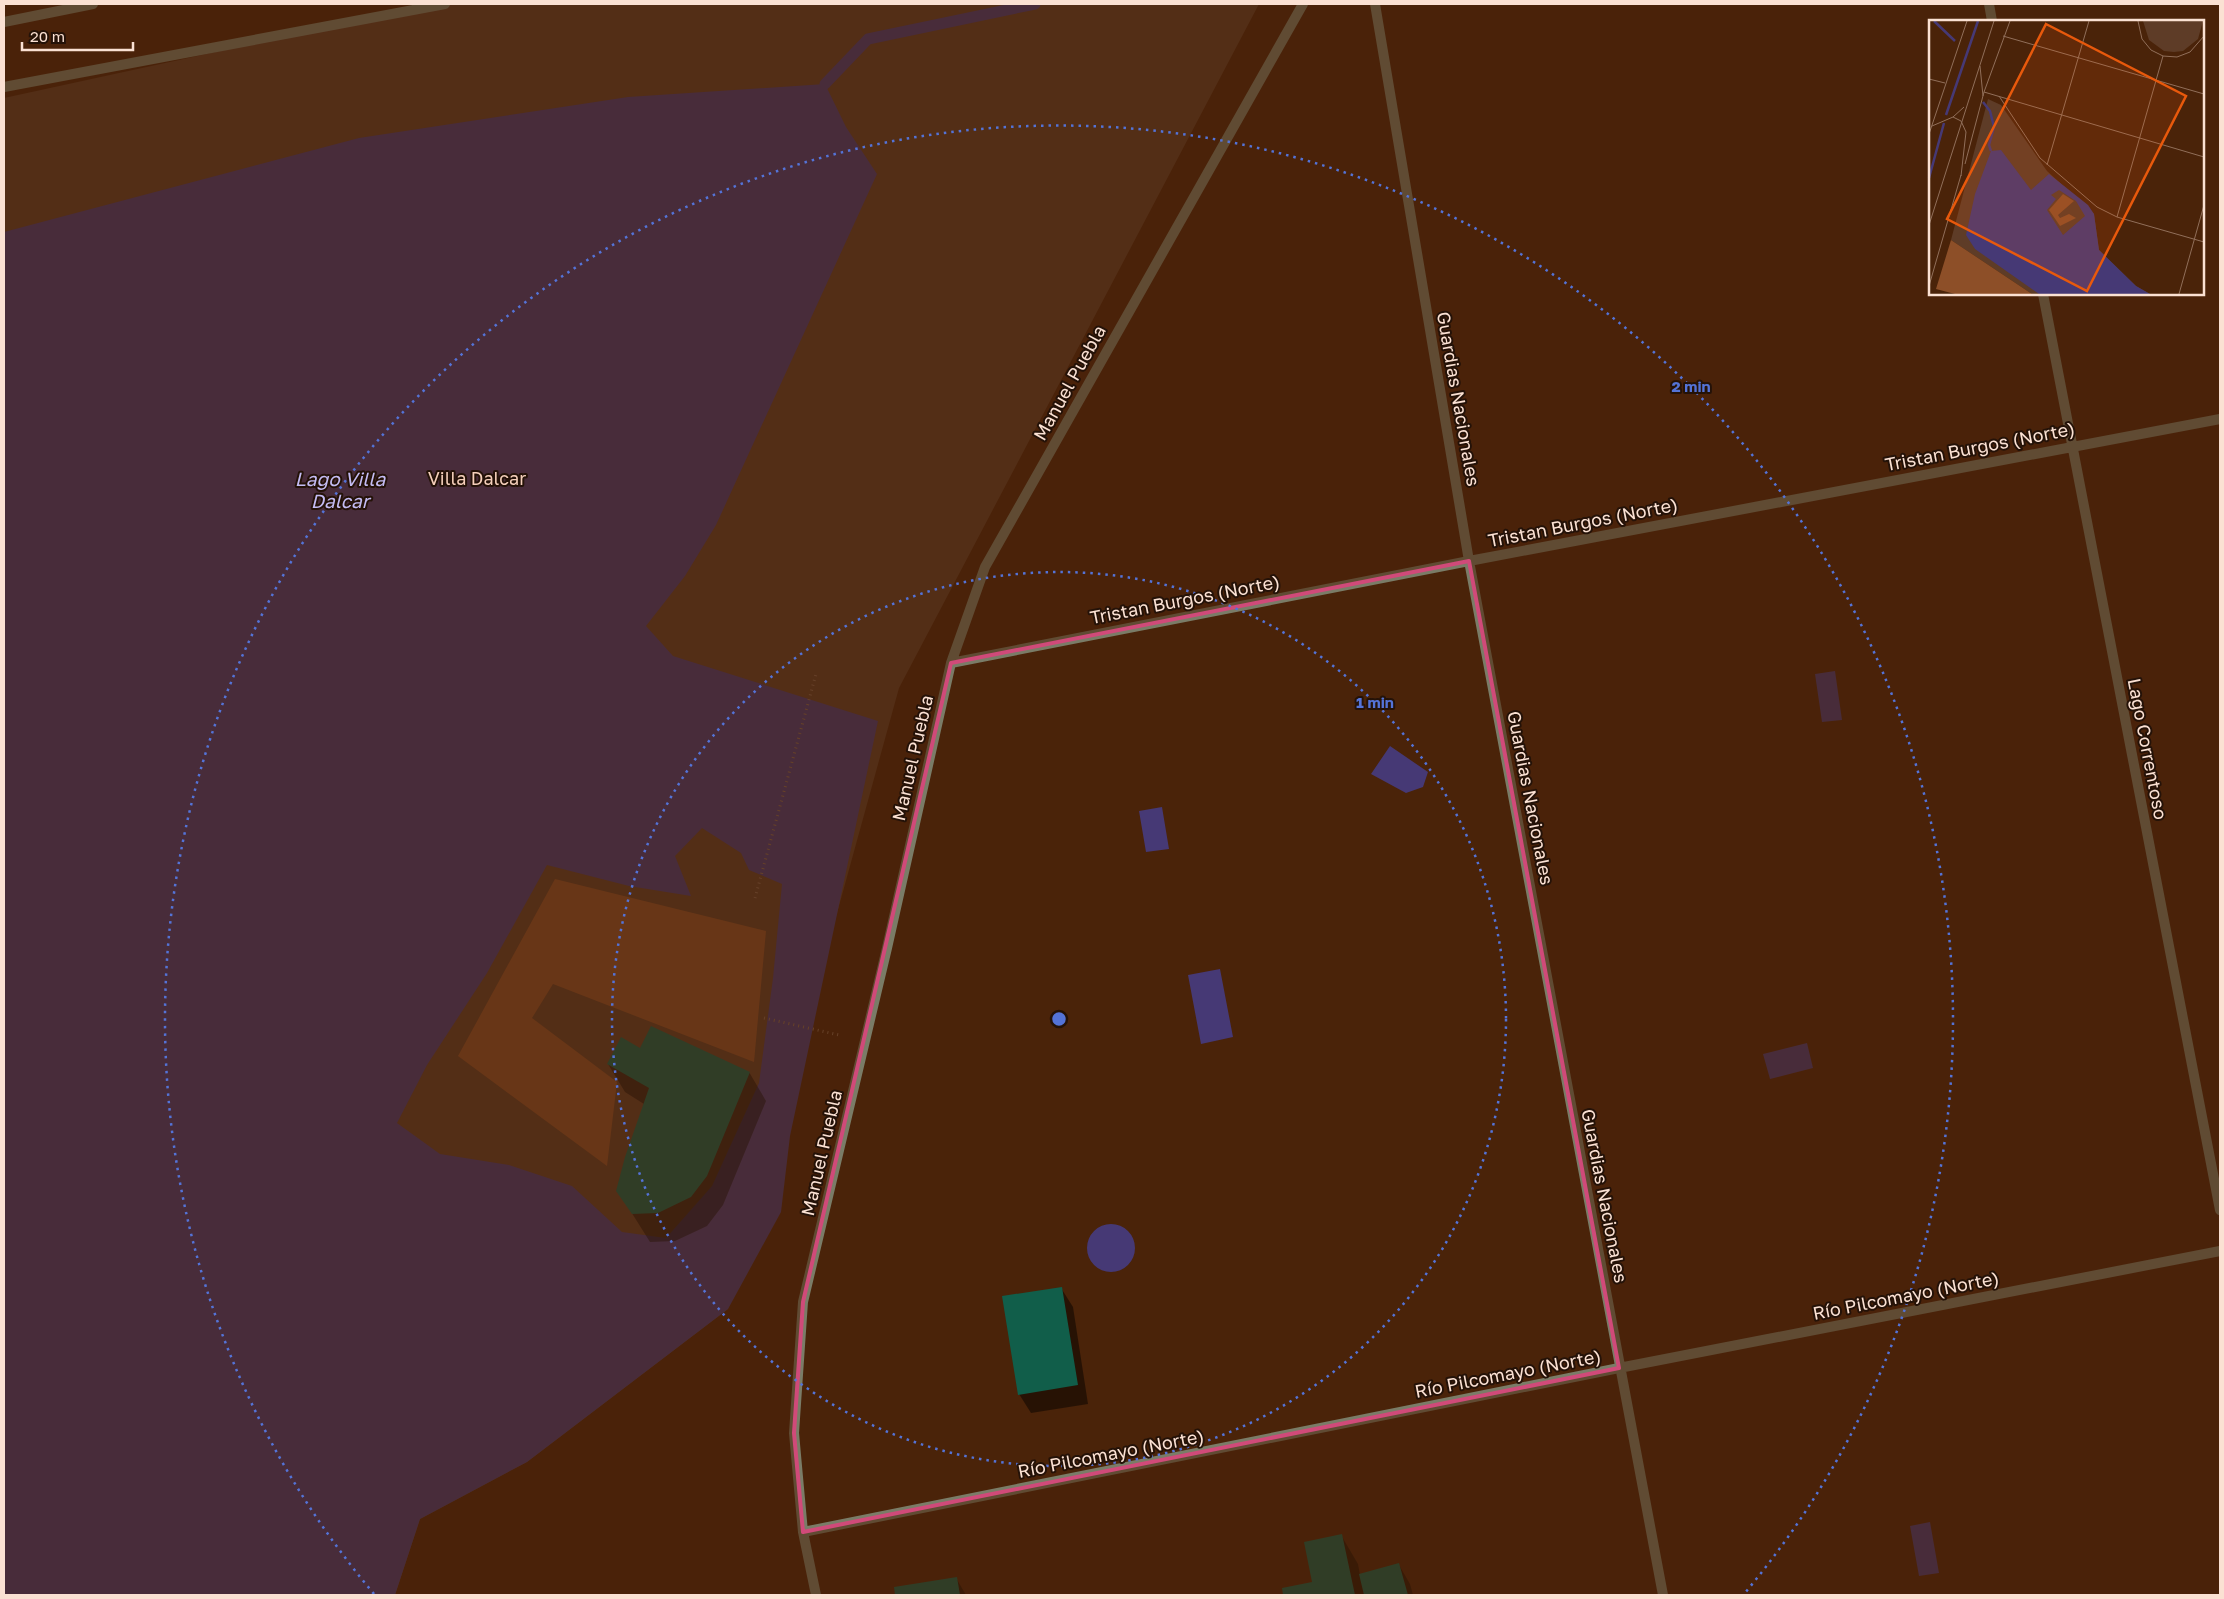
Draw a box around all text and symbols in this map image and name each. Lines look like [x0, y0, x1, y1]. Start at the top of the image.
scale bar [22, 20, 134, 52]
inset map [1929, 20, 2204, 295]
text: 20 m [30, 27, 65, 45]
street label: Guardias Nacionales [1433, 310, 1485, 488]
street label: Manuel Puebla [1028, 321, 1110, 444]
text: 2 min [1671, 377, 1711, 395]
street label: Tristan Burgos (Norte) [1883, 417, 2077, 475]
water label: Lago Villa Dalcar [295, 467, 386, 512]
park label: Villa Dalcar [428, 467, 526, 489]
street label: Tristan Burgos (Norte) [1486, 493, 1680, 551]
street label: Tristan Burgos (Norte) [1088, 570, 1282, 628]
street label: Lago Correntoso [2123, 676, 2172, 821]
street label: Manuel Puebla [887, 693, 937, 823]
text: 1 min [1356, 693, 1394, 711]
street label: Guardias Nacionales [1503, 709, 1559, 887]
centre of rings [1050, 1010, 1068, 1028]
street label: Manuel Puebla [796, 1088, 846, 1218]
street label: Guardias Nacionales [1577, 1107, 1633, 1285]
street label: Río Pilcomayo (Norte) [1811, 1266, 2001, 1324]
street label: Río Pilcomayo (Norte) [1413, 1344, 1603, 1402]
street label: Río Pilcomayo (Norte) [1016, 1424, 1206, 1482]

